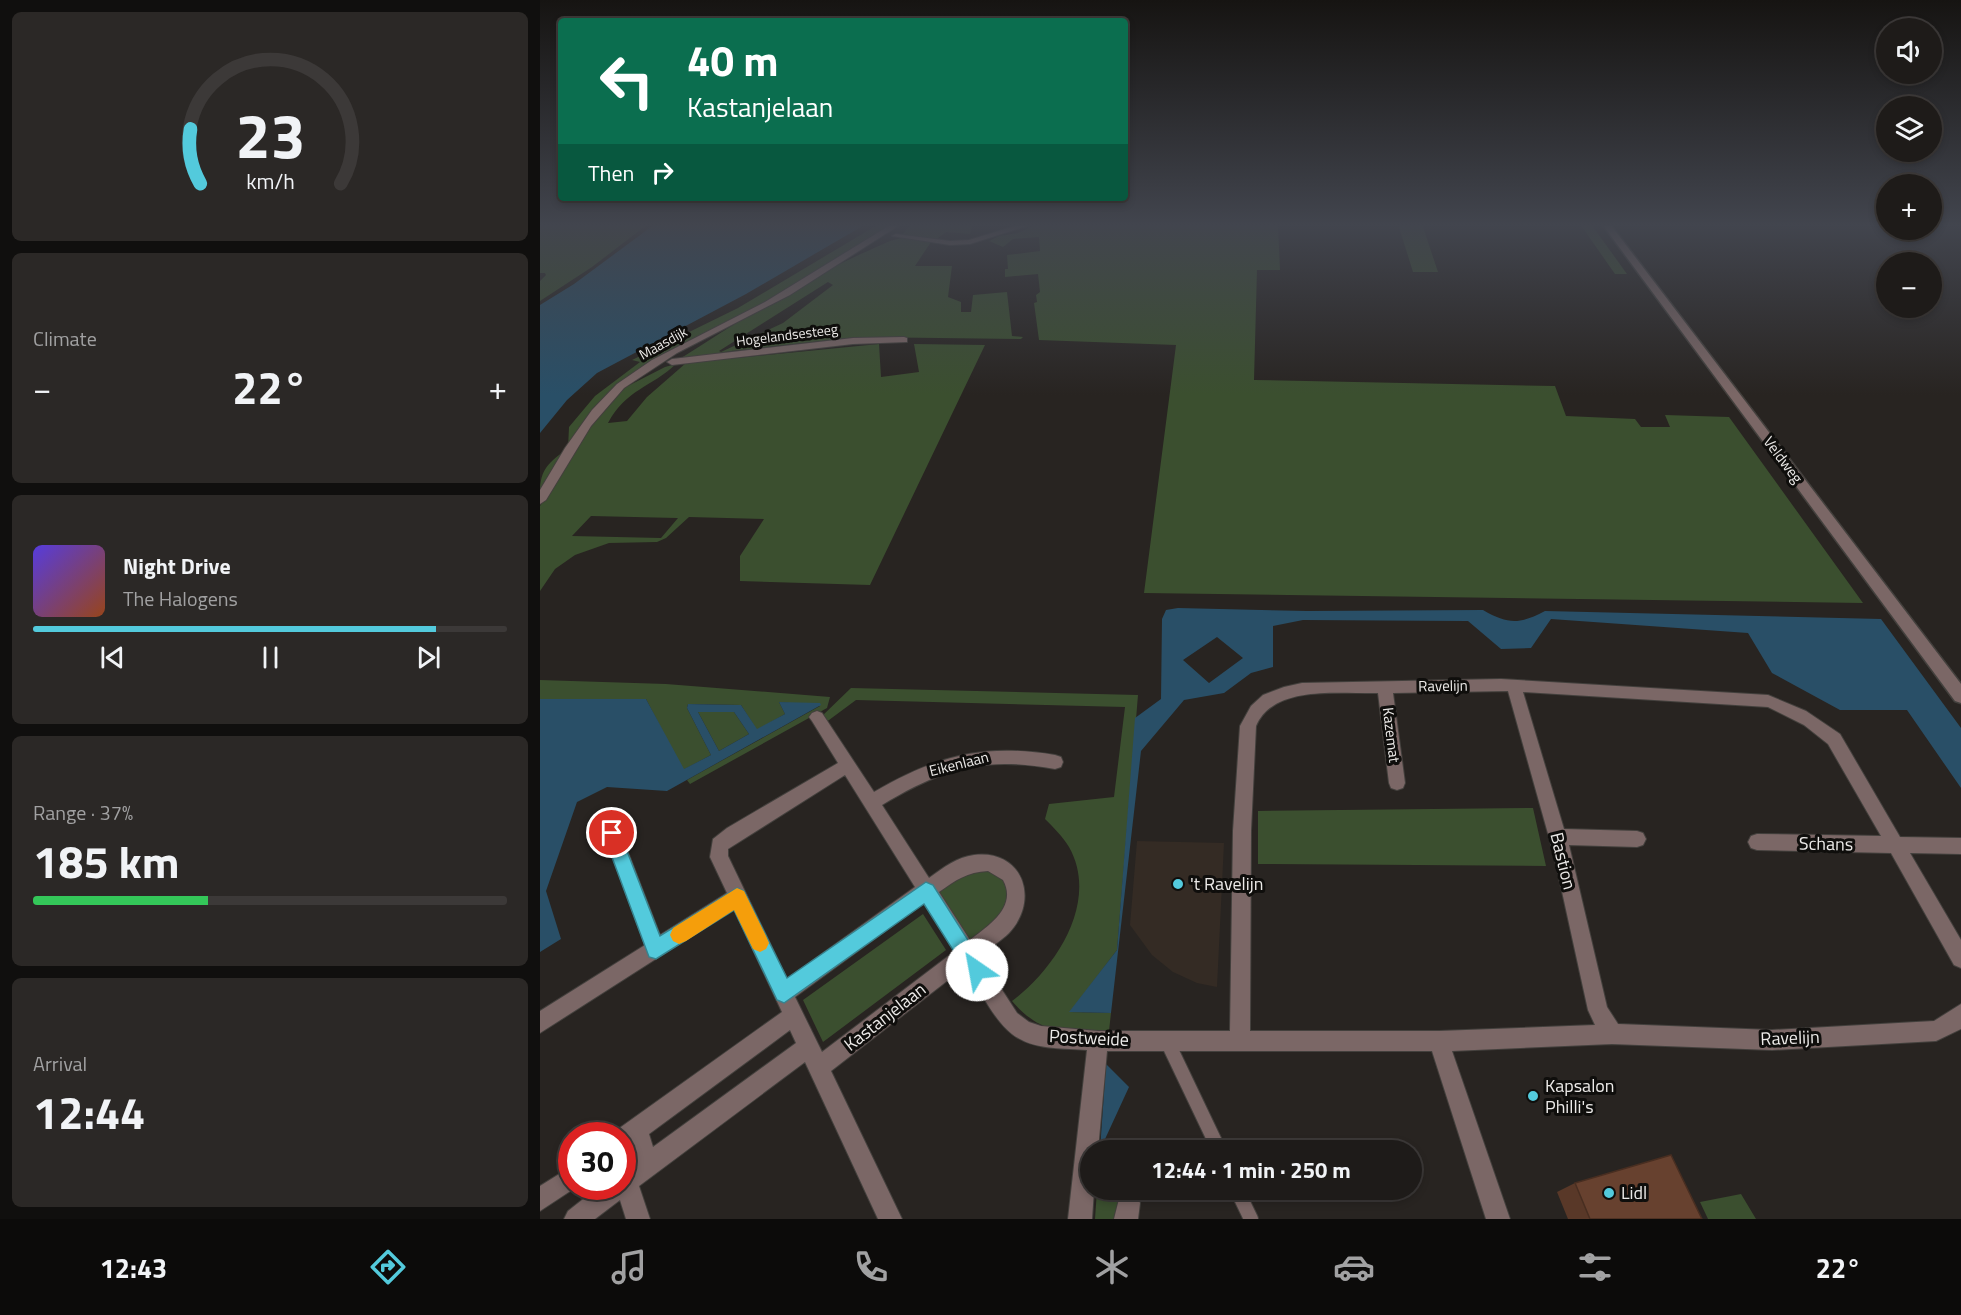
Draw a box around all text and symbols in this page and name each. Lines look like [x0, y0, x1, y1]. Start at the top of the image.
map controls [1876, 18, 1942, 318]
button: sound [1876, 18, 1942, 84]
text: 40 m [687, 28, 779, 92]
icon: left [588, 42, 666, 120]
text: Kastanjelaan [687, 86, 833, 127]
text: 23 [235, 87, 305, 182]
button: layers [1876, 96, 1942, 162]
text: Then [588, 156, 634, 190]
icon: right [646, 156, 679, 189]
text: km/h [246, 165, 294, 197]
button: + [1876, 174, 1942, 240]
button: − [1876, 252, 1942, 318]
street label: Hogelandsesteeg [735, 318, 839, 351]
street label: Maasdijk [635, 321, 691, 364]
text: Climate [33, 323, 97, 354]
text: 22° [232, 353, 308, 421]
text: − [33, 363, 51, 413]
text: + [489, 363, 507, 413]
street label: Veldweg [1758, 431, 1809, 488]
text: Night Drive [123, 549, 231, 583]
text: The Halogens [123, 583, 238, 614]
icon: previous [96, 641, 129, 674]
icon: pause [254, 641, 287, 674]
icon: next [412, 641, 445, 674]
street label: Ravelijn [1418, 674, 1468, 697]
street label: Kazemat [1377, 706, 1406, 765]
street label: Eikenlaan [927, 745, 991, 782]
text: Range · 37% [33, 797, 133, 828]
pin [586, 807, 637, 858]
icon: arrive [595, 816, 628, 849]
text: 185 km [33, 827, 179, 895]
street label: Bastion [1543, 830, 1584, 892]
street label: Schans [1799, 830, 1853, 857]
place label: 't Ravelijn [1190, 870, 1263, 897]
marker: 't Ravelijn [1171, 877, 1185, 891]
position arrow [945, 938, 1009, 1002]
street label: Kastanjelaan [838, 976, 931, 1057]
street label: Postweide [1048, 1022, 1130, 1053]
street label: Ravelijn [1760, 1023, 1820, 1052]
text: Arrival [33, 1048, 87, 1079]
place label: Kapsalon Philli's [1545, 1072, 1614, 1120]
text: 12:44 [33, 1078, 145, 1146]
marker: Kapsalon Philli's [1526, 1089, 1540, 1103]
speed limit sign: 30 [558, 1122, 636, 1200]
text: 12:44 · 1 min · 250 m [1151, 1153, 1351, 1187]
place label: Lidl [1621, 1179, 1647, 1206]
marker: Lidl [1602, 1186, 1616, 1200]
icon: directions [367, 1246, 409, 1288]
icon: music [608, 1246, 650, 1288]
icon: phone [850, 1246, 892, 1288]
icon: climate [1091, 1246, 1133, 1288]
icon: car [1333, 1246, 1375, 1288]
icon: filters [1574, 1246, 1616, 1288]
text: 12:43 [100, 1247, 167, 1288]
text: 22° [1816, 1247, 1861, 1288]

